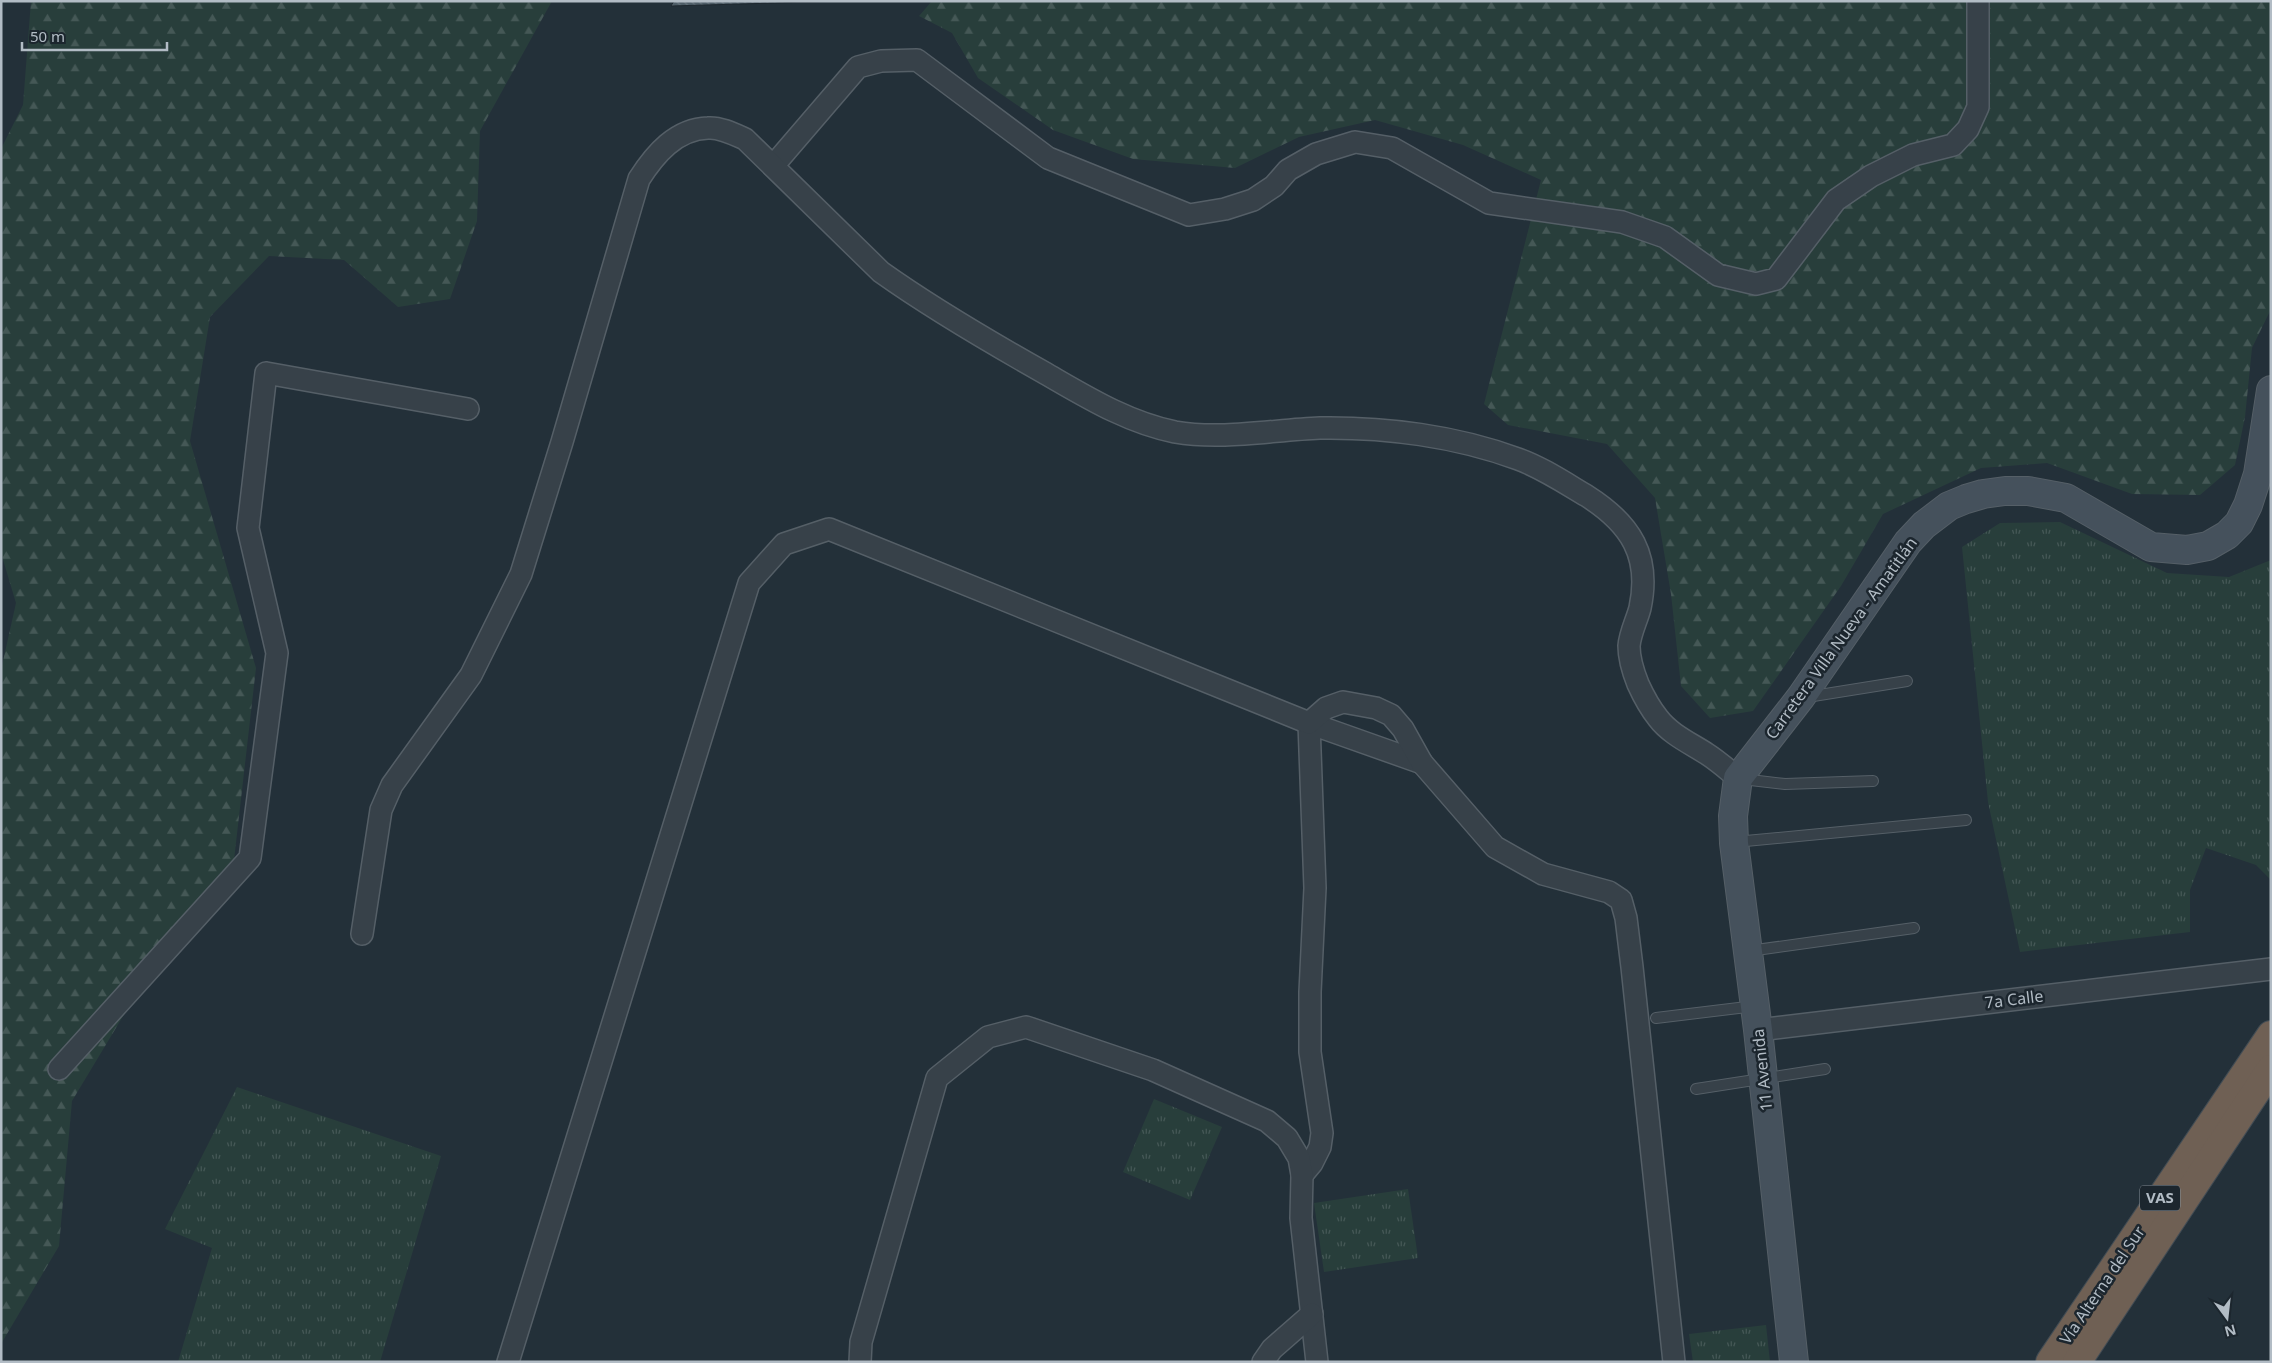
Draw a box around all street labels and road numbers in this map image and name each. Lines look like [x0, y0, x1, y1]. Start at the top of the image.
street label: Carretera Villa Nueva - Amatitlán [1760, 533, 1922, 743]
street label: 7a Calle [1984, 985, 2044, 1013]
street label: 11 Avenida [1747, 1028, 1777, 1112]
road number: VAS [2140, 1186, 2180, 1210]
street label: Vía Alterna del Sur [2054, 1221, 2150, 1348]

